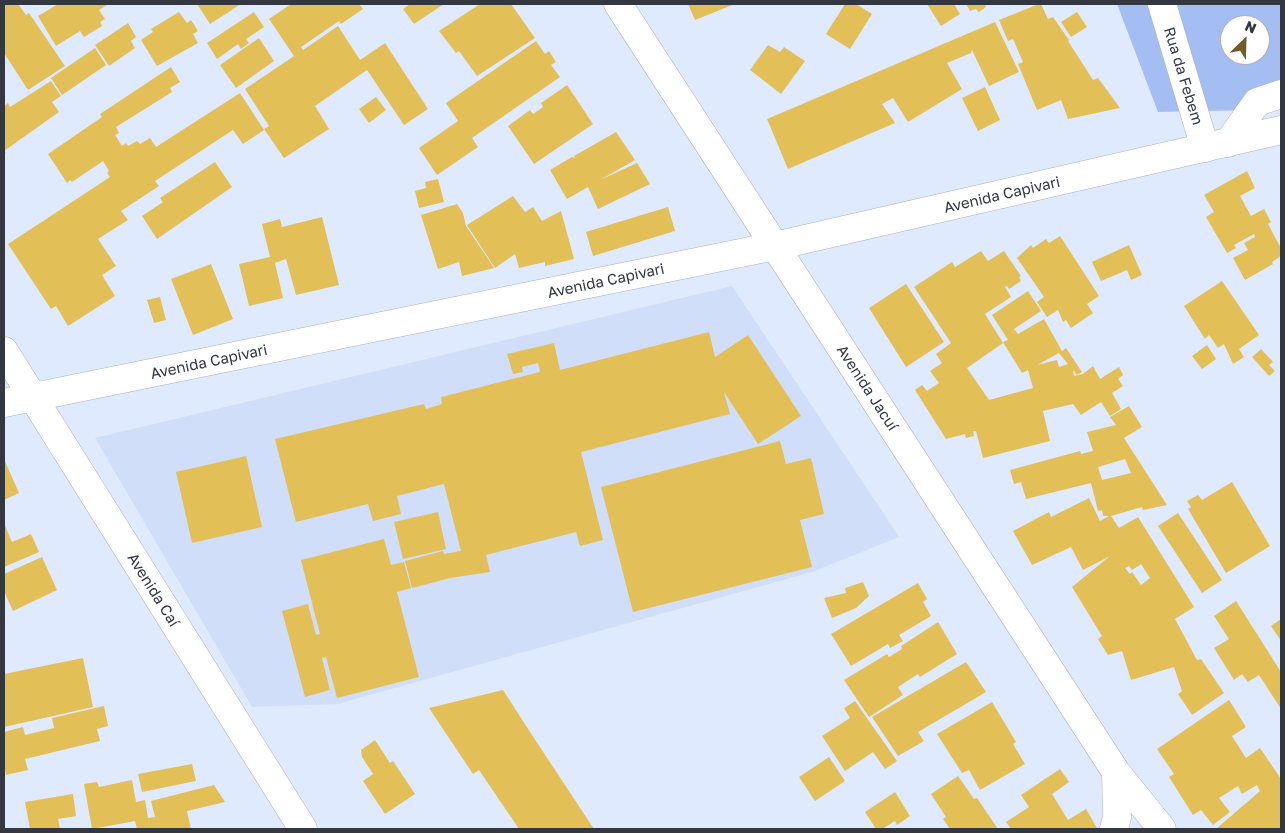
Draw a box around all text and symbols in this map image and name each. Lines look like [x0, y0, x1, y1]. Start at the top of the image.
north arrow [1220, 15, 1270, 65]
text: N [1243, 17, 1259, 37]
street label: Rua da Febem [1160, 25, 1206, 127]
street label: Avenida Capivari [942, 173, 1062, 217]
street label: Avenida Capivari [546, 260, 666, 302]
street label: Avenida Capivari [149, 341, 269, 383]
street label: Avenida Jacuí [833, 342, 901, 434]
street label: Avenida Caí [123, 550, 183, 630]

